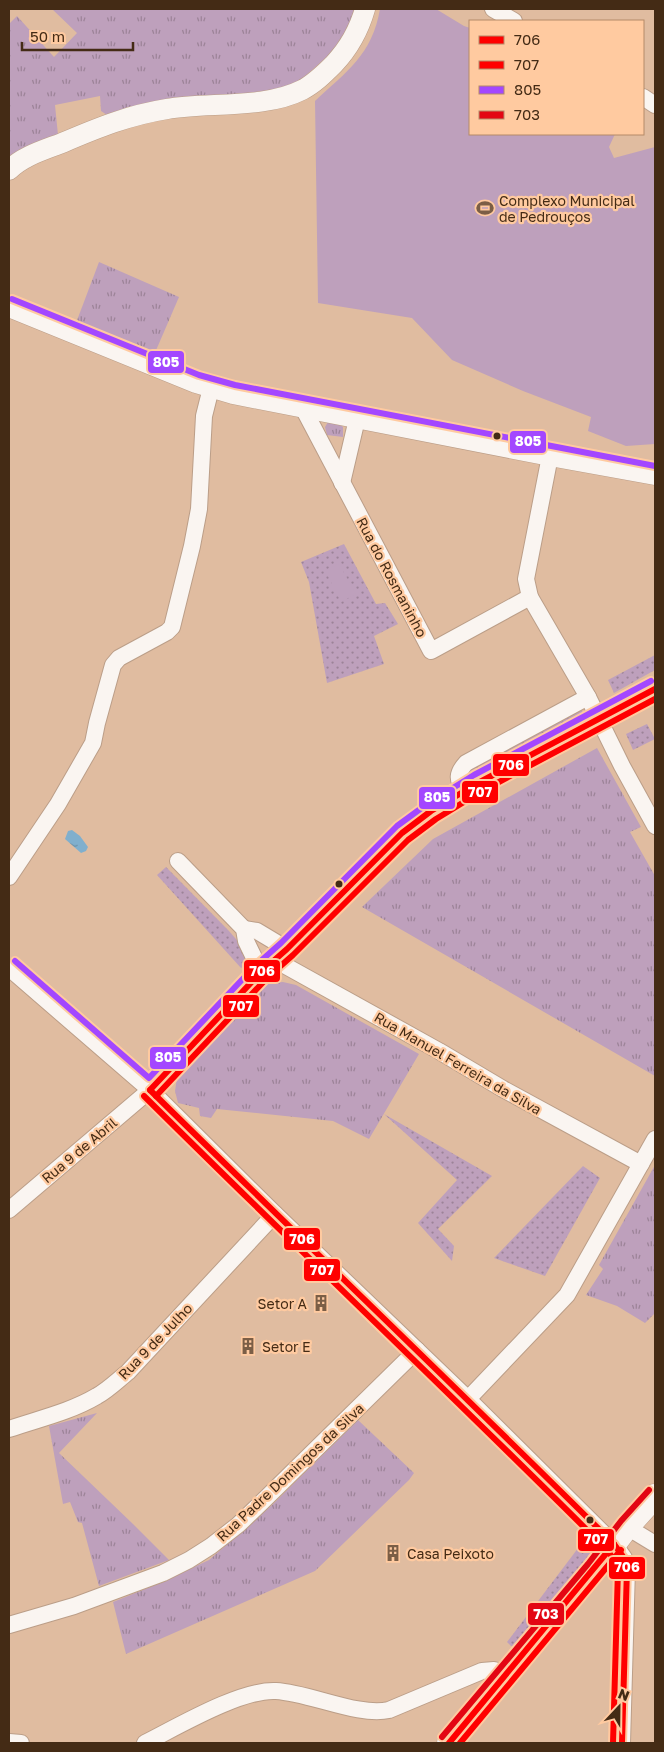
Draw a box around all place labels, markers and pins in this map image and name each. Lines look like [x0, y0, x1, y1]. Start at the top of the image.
place label: Complexo Municipal de Pedrouços [499, 192, 635, 225]
sports icon: Complexo Municipal de Pedrouços [475, 198, 495, 218]
unlabelled marker [492, 431, 502, 441]
unlabelled marker [334, 879, 344, 889]
building icon: Setor A [311, 1293, 331, 1313]
place label: Setor A [258, 1295, 308, 1312]
building icon: Setor E [238, 1336, 258, 1356]
place label: Setor E [262, 1338, 311, 1355]
unlabelled marker [585, 1515, 595, 1525]
building icon: Casa Peixoto [383, 1543, 403, 1563]
place label: Casa Peixoto [407, 1545, 494, 1562]

